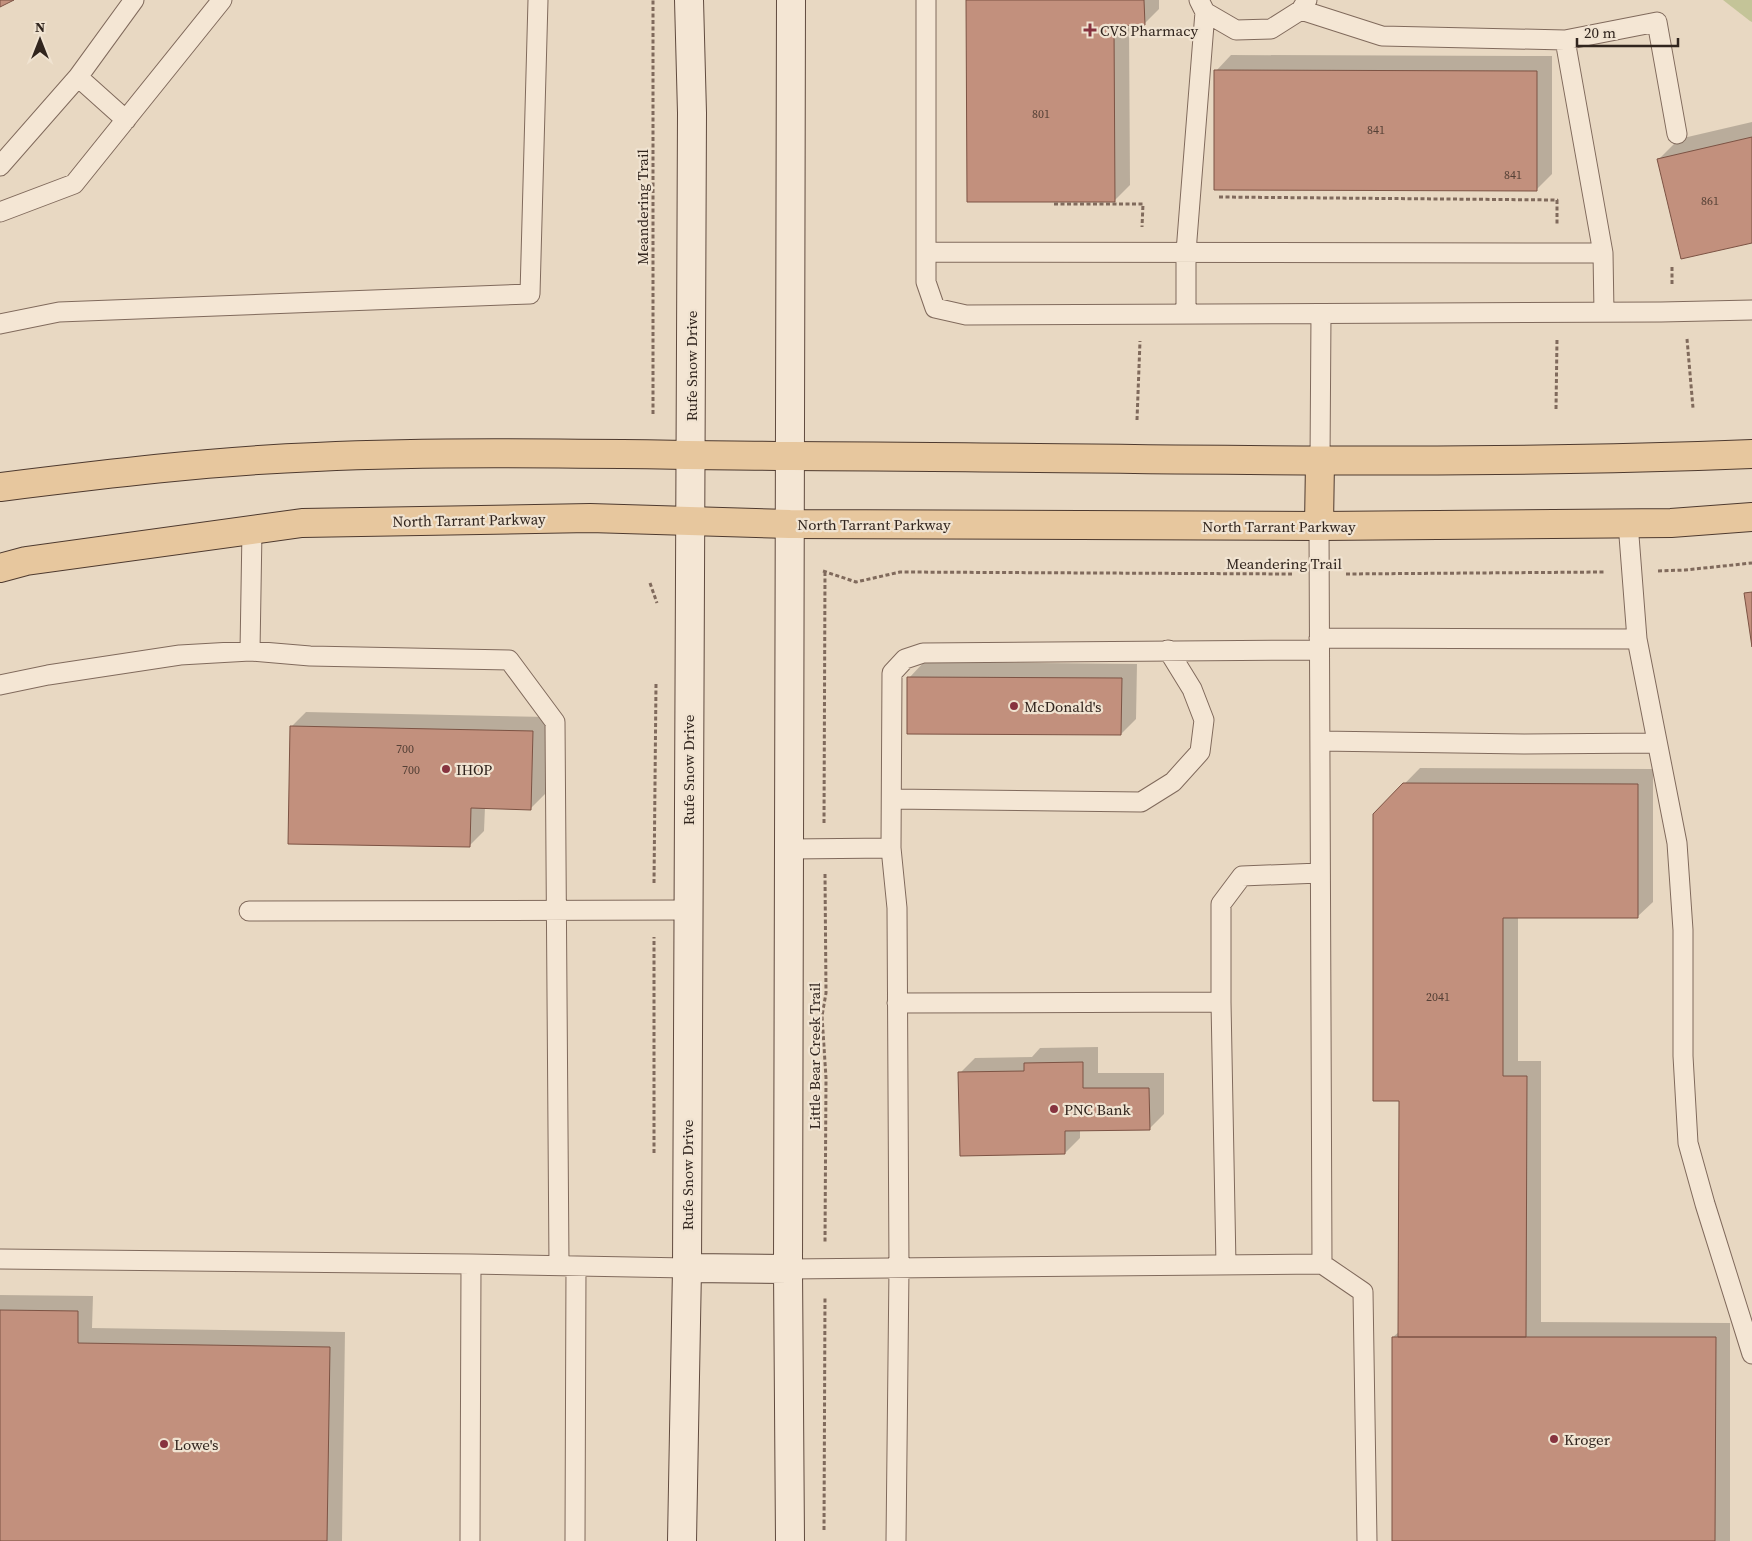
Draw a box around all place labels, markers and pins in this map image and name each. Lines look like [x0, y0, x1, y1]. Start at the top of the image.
place label: CVS Pharmacy [1100, 20, 1199, 41]
marker: CVS Pharmacy [1084, 24, 1096, 36]
place label: McDonald's [1024, 696, 1101, 717]
marker: McDonald's [1008, 700, 1020, 712]
place label: IHOP [456, 759, 492, 780]
marker: IHOP [440, 763, 452, 775]
place label: PNC Bank [1064, 1099, 1132, 1120]
marker: PNC Bank [1048, 1103, 1060, 1115]
place label: Kroger [1564, 1429, 1611, 1450]
marker: Kroger [1548, 1433, 1560, 1445]
place label: Lowe's [174, 1434, 218, 1455]
marker: Lowe's [158, 1438, 170, 1450]

